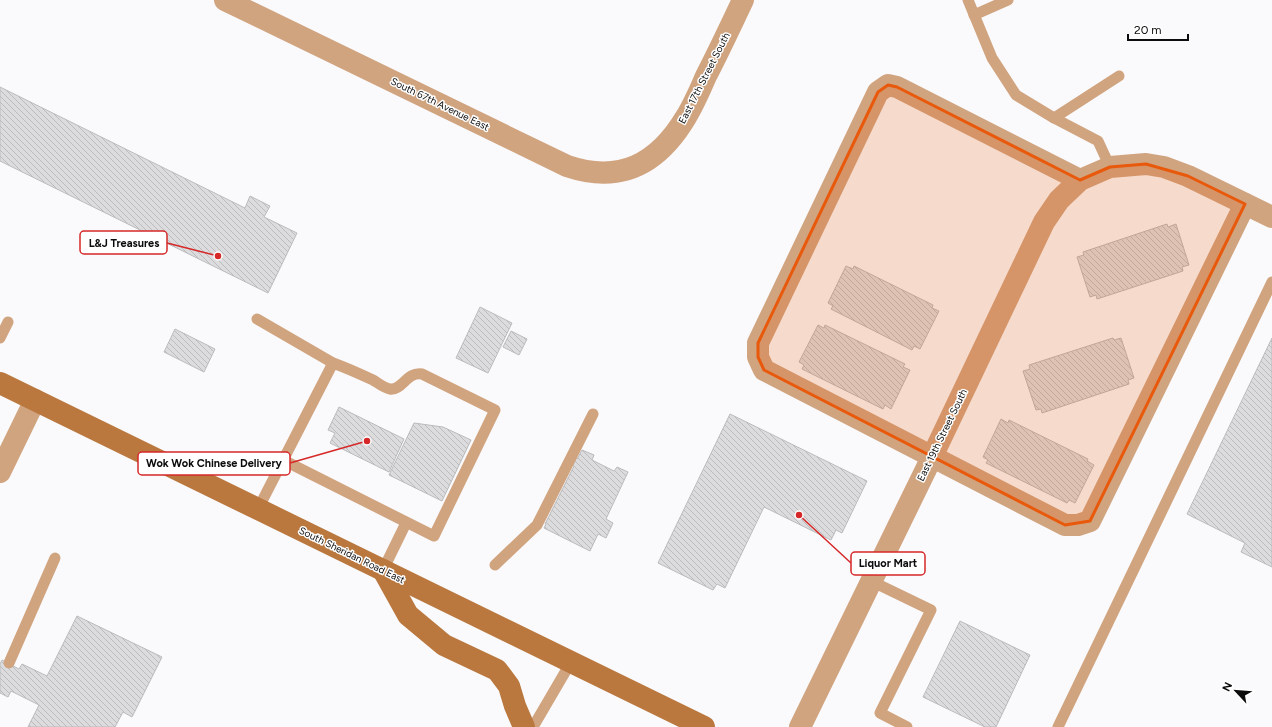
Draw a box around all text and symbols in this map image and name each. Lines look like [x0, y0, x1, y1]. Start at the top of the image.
scale bar [1128, 16, 1188, 42]
text: 20 m [1134, 23, 1162, 37]
street label: East 17th Street South [675, 30, 733, 126]
street label: South 67th Avenue East [389, 74, 492, 134]
callout: L&J Treasures [80, 231, 167, 254]
text: L&J Treasures [89, 237, 159, 250]
street label: East 19th Street South [914, 386, 970, 483]
callout: Wok Wok Chinese Delivery [138, 452, 290, 475]
text: Wok Wok Chinese Delivery [146, 457, 283, 470]
street label: South Sheridan Road East [297, 524, 407, 586]
callout: Liquor Mart [851, 552, 925, 575]
text: Liquor Mart [859, 557, 918, 570]
north arrow [1216, 671, 1256, 711]
text: N [1220, 680, 1235, 694]

